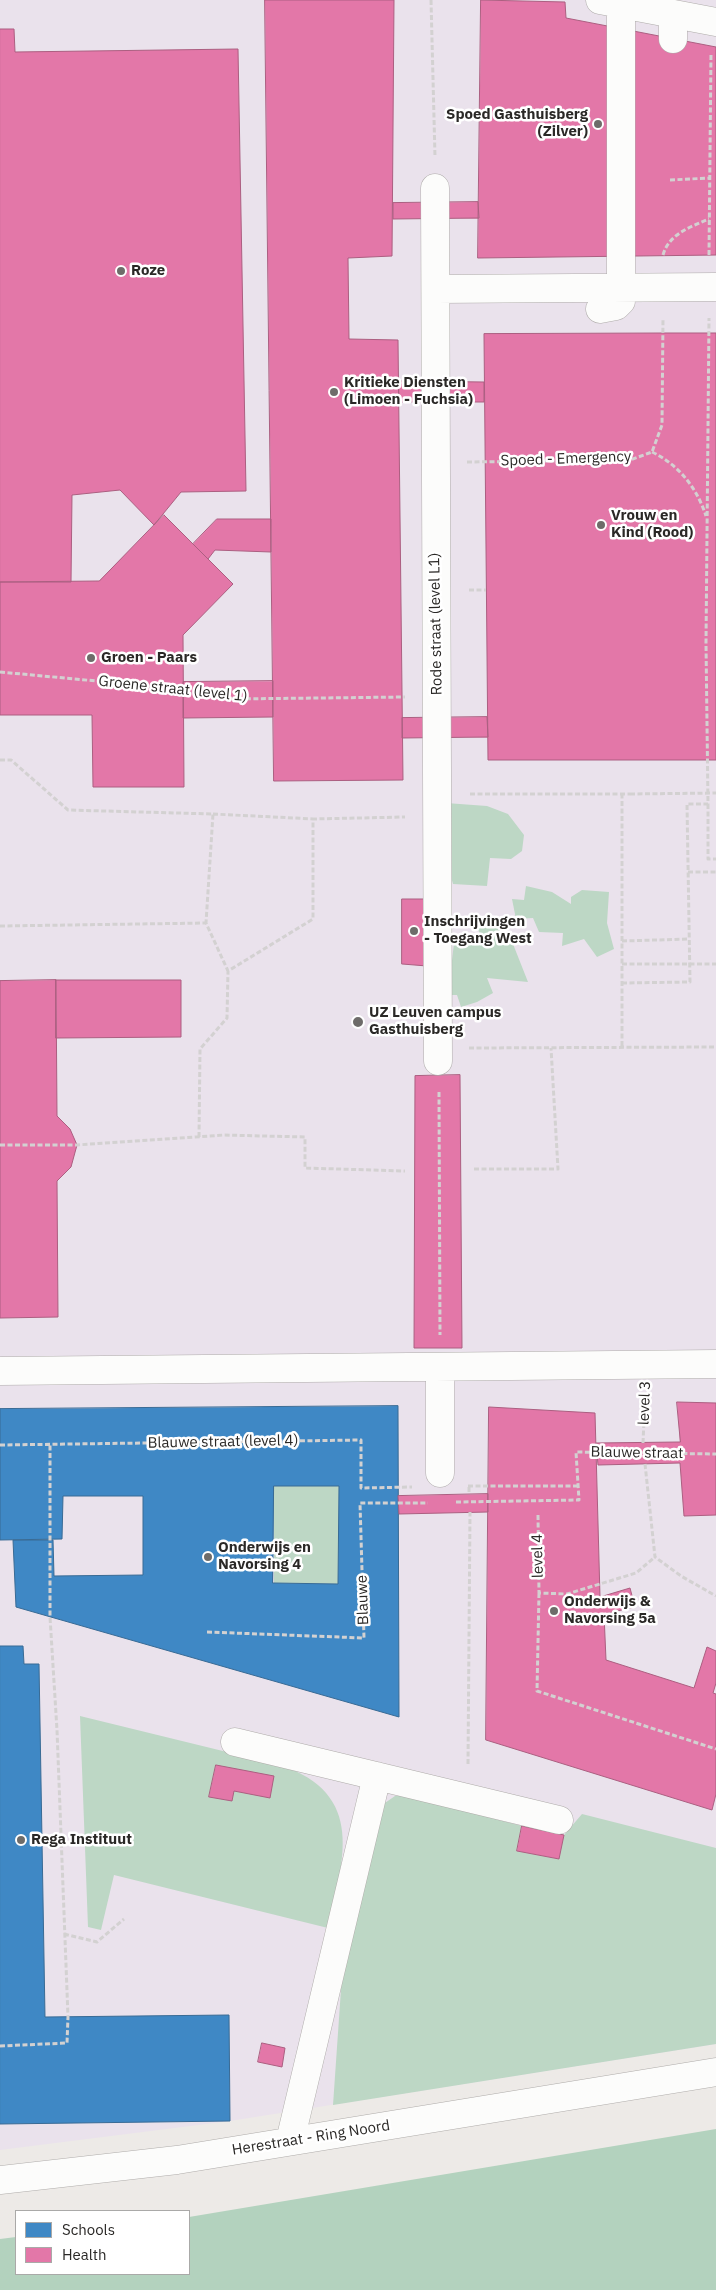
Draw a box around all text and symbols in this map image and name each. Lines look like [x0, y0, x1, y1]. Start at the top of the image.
place label: Spoed Gasthuisberg (Zilver) [446, 106, 588, 141]
marker: Spoed Gasthuisberg (Zilver) [592, 118, 604, 130]
place label: Roze [131, 262, 165, 280]
marker: Roze [115, 265, 127, 277]
place label: Kritieke Diensten (Limoen - Fuchsia) [344, 374, 473, 409]
marker: Kritieke Diensten (Limoen - Fuchsia) [328, 386, 340, 398]
street label: Spoed - Emergency [500, 448, 632, 470]
place label: Vrouw en Kind (Rood) [611, 507, 693, 542]
marker: Vrouw en Kind (Rood) [595, 519, 607, 531]
street label: Rode straat (level L1) [426, 552, 446, 696]
place label: Groen - Paars [101, 649, 197, 667]
marker: Groen - Paars [85, 652, 97, 664]
street label: Groene straat (level 1) [98, 672, 248, 706]
place label: Inschrijvingen - Toegang West [424, 913, 532, 948]
marker: Inschrijvingen - Toegang West [408, 925, 420, 937]
place label: UZ Leuven campus Gasthuisberg [369, 1004, 501, 1039]
marker: UZ Leuven campus Gasthuisberg [351, 1015, 365, 1029]
street label: level 3 [635, 1381, 655, 1425]
street label: Blauwe straat (level 4) [147, 1432, 299, 1452]
street label: Blauwe straat [590, 1443, 684, 1463]
street label: level 4 [529, 1534, 547, 1578]
place label: Onderwijs en Navorsing 4 [218, 1539, 311, 1574]
marker: Onderwijs en Navorsing 4 [202, 1551, 214, 1563]
street label: Blauwe [353, 1575, 373, 1625]
place label: Onderwijs & Navorsing 5a [564, 1593, 656, 1628]
marker: Onderwijs & Navorsing 5a [548, 1605, 560, 1617]
place label: Rega Instituut [31, 1831, 132, 1849]
marker: Rega Instituut [15, 1834, 27, 1846]
street label: Herestraat - Ring Noord [231, 2117, 391, 2159]
legend [15, 2210, 190, 2275]
text: Schools [62, 2220, 115, 2239]
text: Health [62, 2245, 107, 2264]

